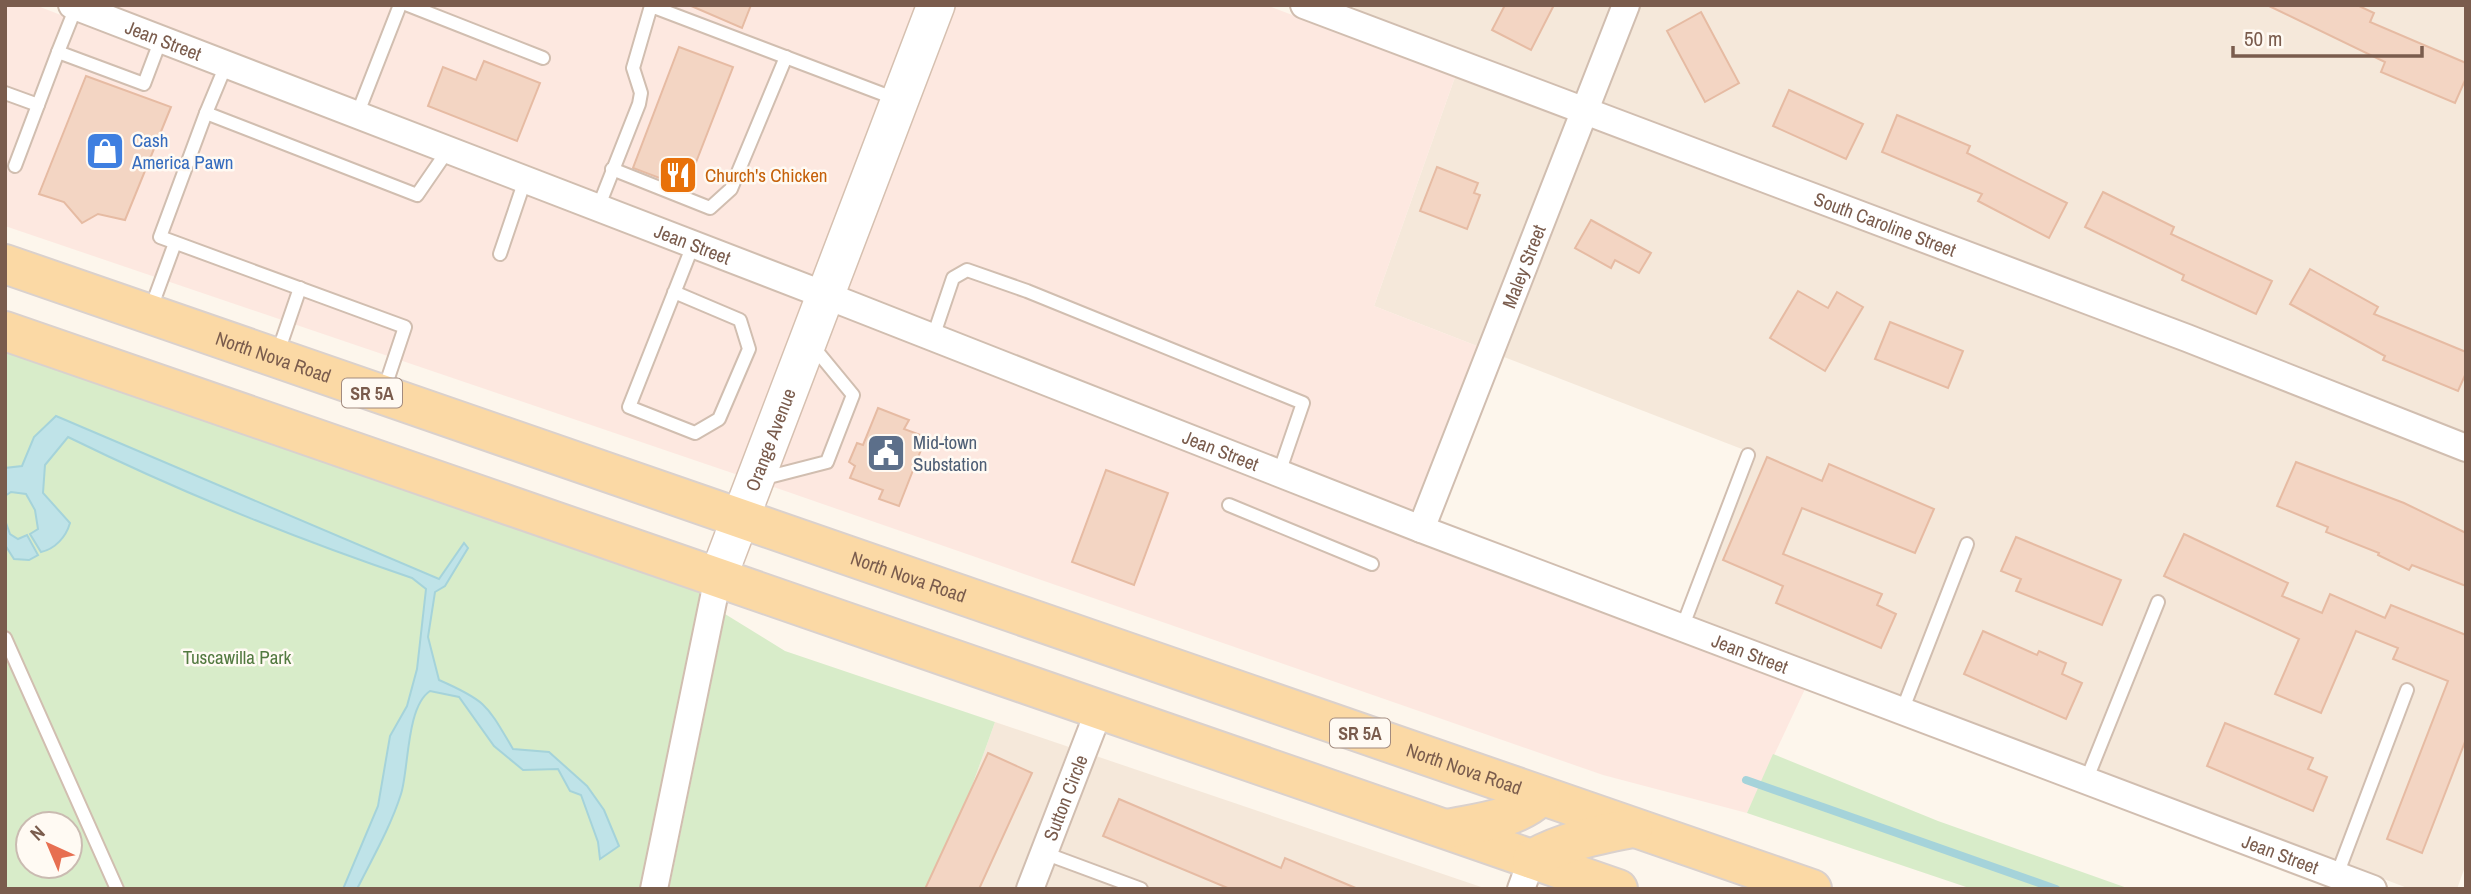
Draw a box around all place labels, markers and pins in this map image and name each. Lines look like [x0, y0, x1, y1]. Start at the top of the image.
place label: Cash America Pawn [131, 127, 233, 175]
shop icon: Cash America Pawn [84, 130, 126, 172]
restaurant icon: Church's Chicken [657, 154, 699, 196]
place label: Church's Chicken [705, 162, 827, 188]
place label: Mid-town Substation [913, 429, 988, 477]
public building icon: Mid-town Substation [865, 432, 907, 474]

